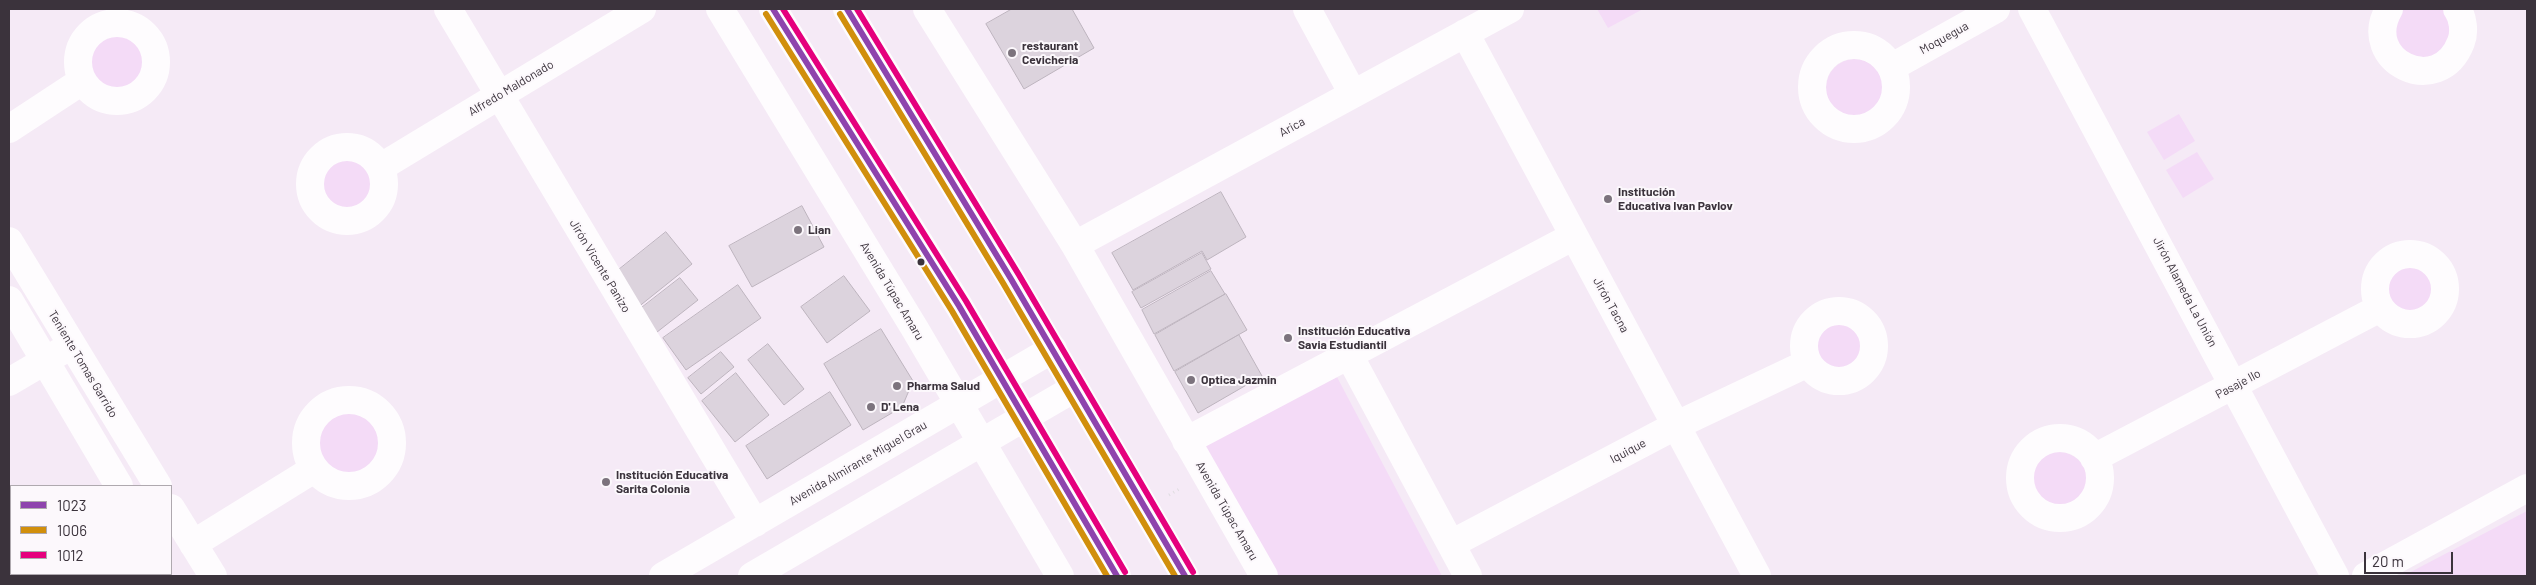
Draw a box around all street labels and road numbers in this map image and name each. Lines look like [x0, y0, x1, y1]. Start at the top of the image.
street label: Moquegua [1917, 19, 1971, 57]
street label: Alfredo Maldonado [466, 57, 556, 119]
street label: Arica [1277, 114, 1307, 140]
street label: Jirón Vicente Panizo [566, 217, 634, 315]
street label: Jirón Alameda La Unión [2150, 234, 2220, 350]
street label: Avenida Túpac Amaru [857, 239, 927, 343]
street label: Jirón Tacna [1590, 275, 1632, 335]
street label: Teniente Tomas Garrido [45, 308, 121, 420]
street label: Pasaje Ilo [2213, 366, 2263, 402]
street label: Avenida Almirante Miguel Grau [787, 418, 929, 508]
street label: Iquique [1608, 436, 1648, 466]
street label: Avenida Túpac Amaru [1193, 459, 1261, 563]

